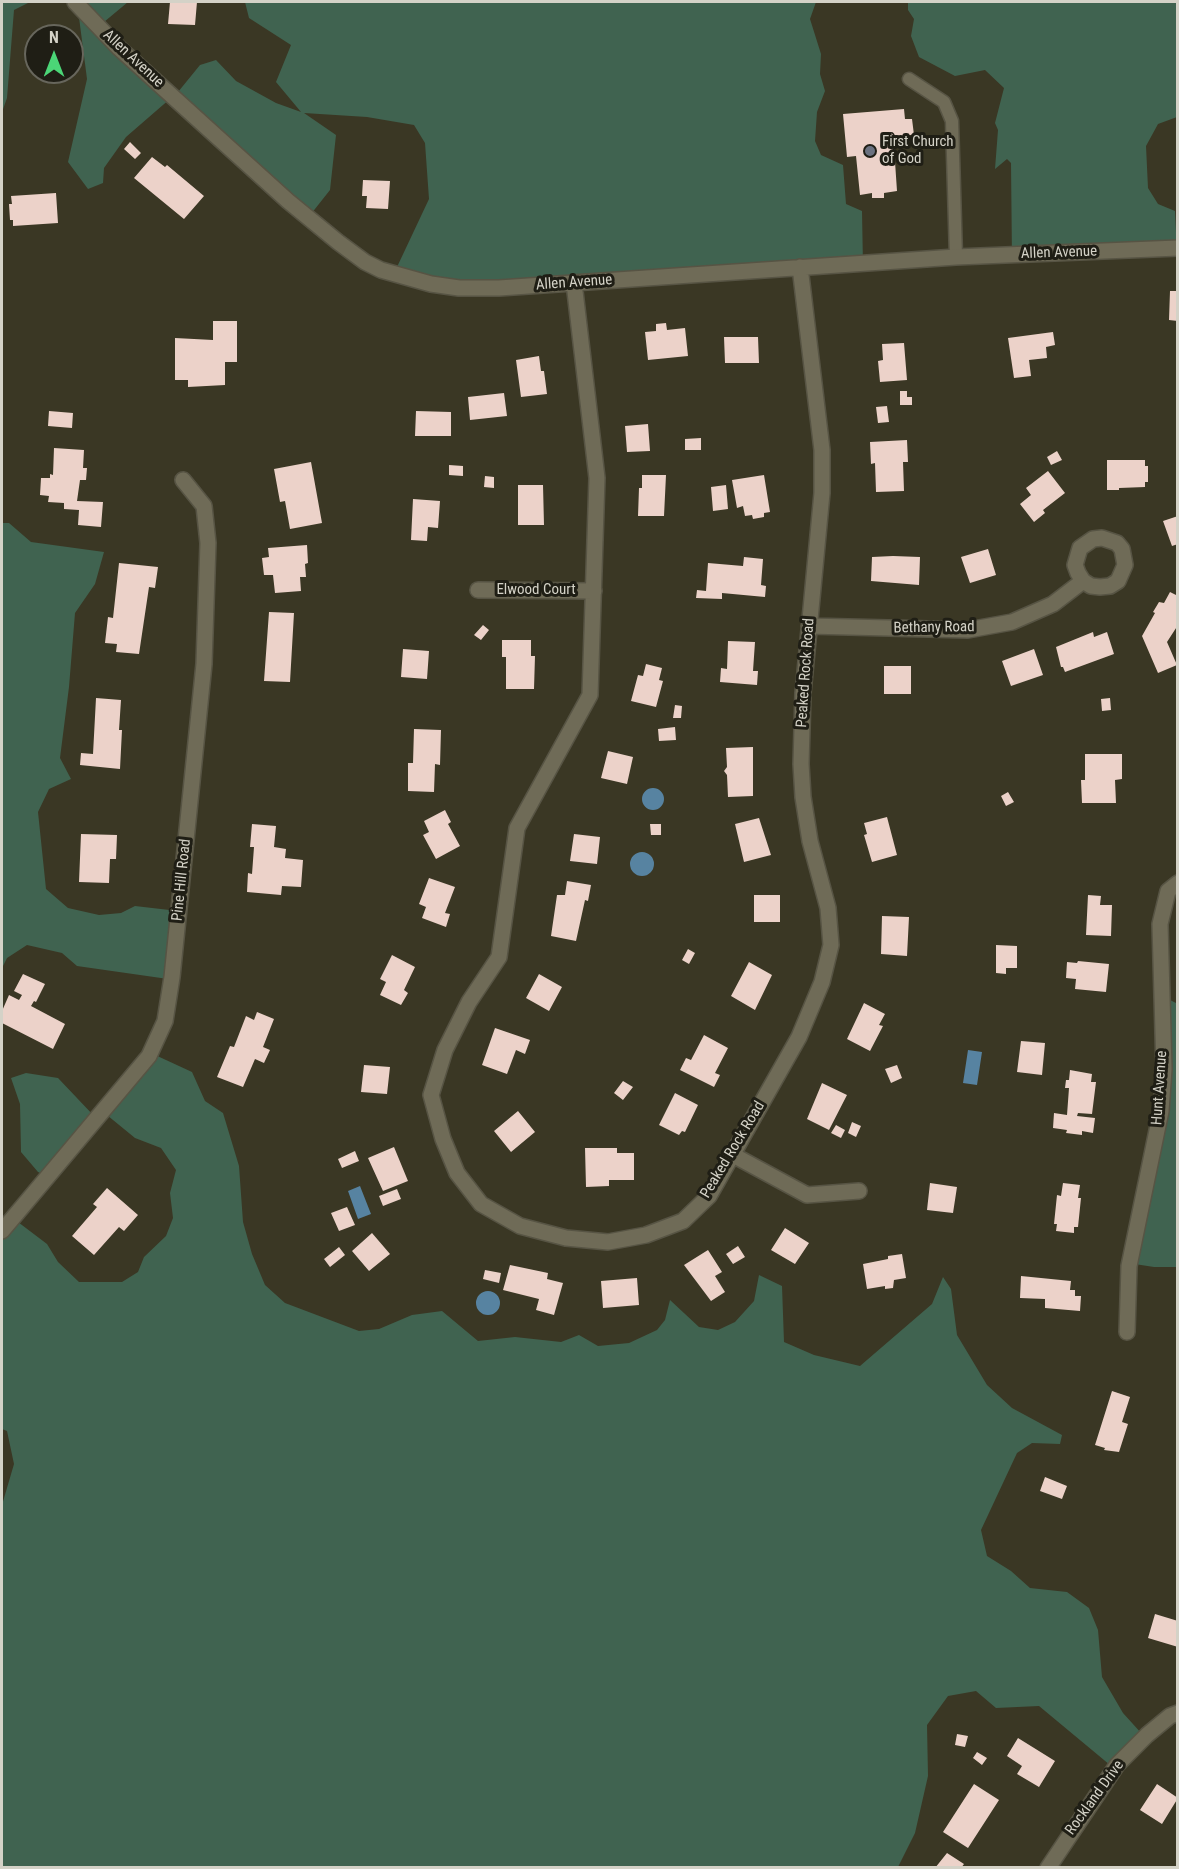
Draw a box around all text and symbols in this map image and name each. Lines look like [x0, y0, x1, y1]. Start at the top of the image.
north arrow [24, 24, 84, 84]
street label: Allen Avenue [99, 26, 167, 92]
text: N [49, 28, 59, 47]
place label: First Church of God [882, 133, 954, 168]
marker: First Church of God [863, 144, 877, 158]
street label: Allen Avenue [1020, 243, 1098, 263]
street label: Allen Avenue [535, 271, 613, 295]
street label: Elwood Court [496, 581, 576, 599]
street label: Peaked Rock Road [793, 618, 819, 728]
street label: Bethany Road [893, 618, 975, 638]
street label: Pine Hill Road [169, 838, 195, 922]
street label: Hunt Avenue [1148, 1050, 1172, 1126]
street label: Peaked Rock Road [697, 1098, 769, 1202]
street label: Rockland Drive [1062, 1757, 1128, 1839]

